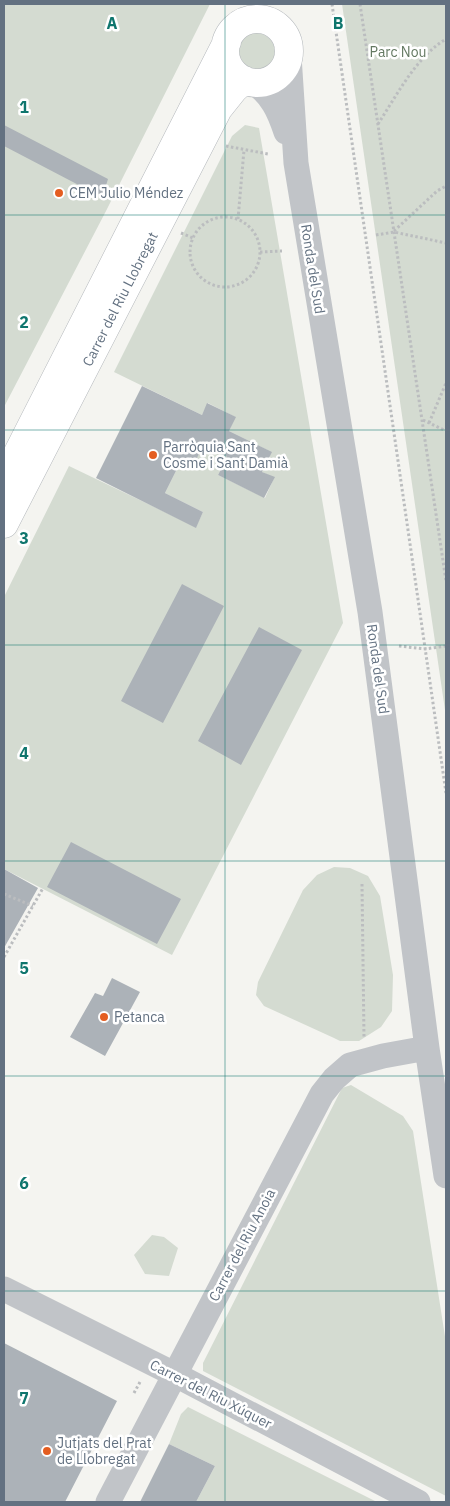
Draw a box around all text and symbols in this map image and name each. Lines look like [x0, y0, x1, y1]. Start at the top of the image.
text: A [107, 13, 118, 33]
text: B [333, 13, 344, 33]
park label: Parc Nou [370, 43, 426, 61]
text: 1 [19, 97, 29, 117]
place label: CEM Julio Méndez [69, 184, 184, 202]
marker: CEM Julio Méndez [53, 187, 65, 199]
street label: Ronda del Sud [297, 223, 329, 315]
street label: Carrer del Riu Llobregat [78, 229, 162, 369]
text: 2 [19, 312, 29, 332]
place label: Parròquia Sant Cosme i Sant Damià [163, 438, 289, 472]
marker: Parròquia Sant Cosme i Sant Damià [147, 449, 159, 461]
text: 3 [19, 528, 29, 548]
street label: Ronda del Sud [363, 623, 393, 715]
text: 4 [19, 743, 29, 763]
text: 5 [19, 958, 29, 978]
place label: Petanca [114, 1008, 165, 1026]
marker: Petanca [98, 1011, 110, 1023]
text: 6 [19, 1173, 29, 1193]
street label: Carrer del Riu Anoia [205, 1185, 280, 1304]
street label: Carrer del Riu Xúquer [147, 1355, 275, 1433]
text: 7 [19, 1388, 29, 1408]
place label: Jutjats del Prat de Llobregat [57, 1434, 152, 1468]
marker: Jutjats del Prat de Llobregat [41, 1445, 53, 1457]

